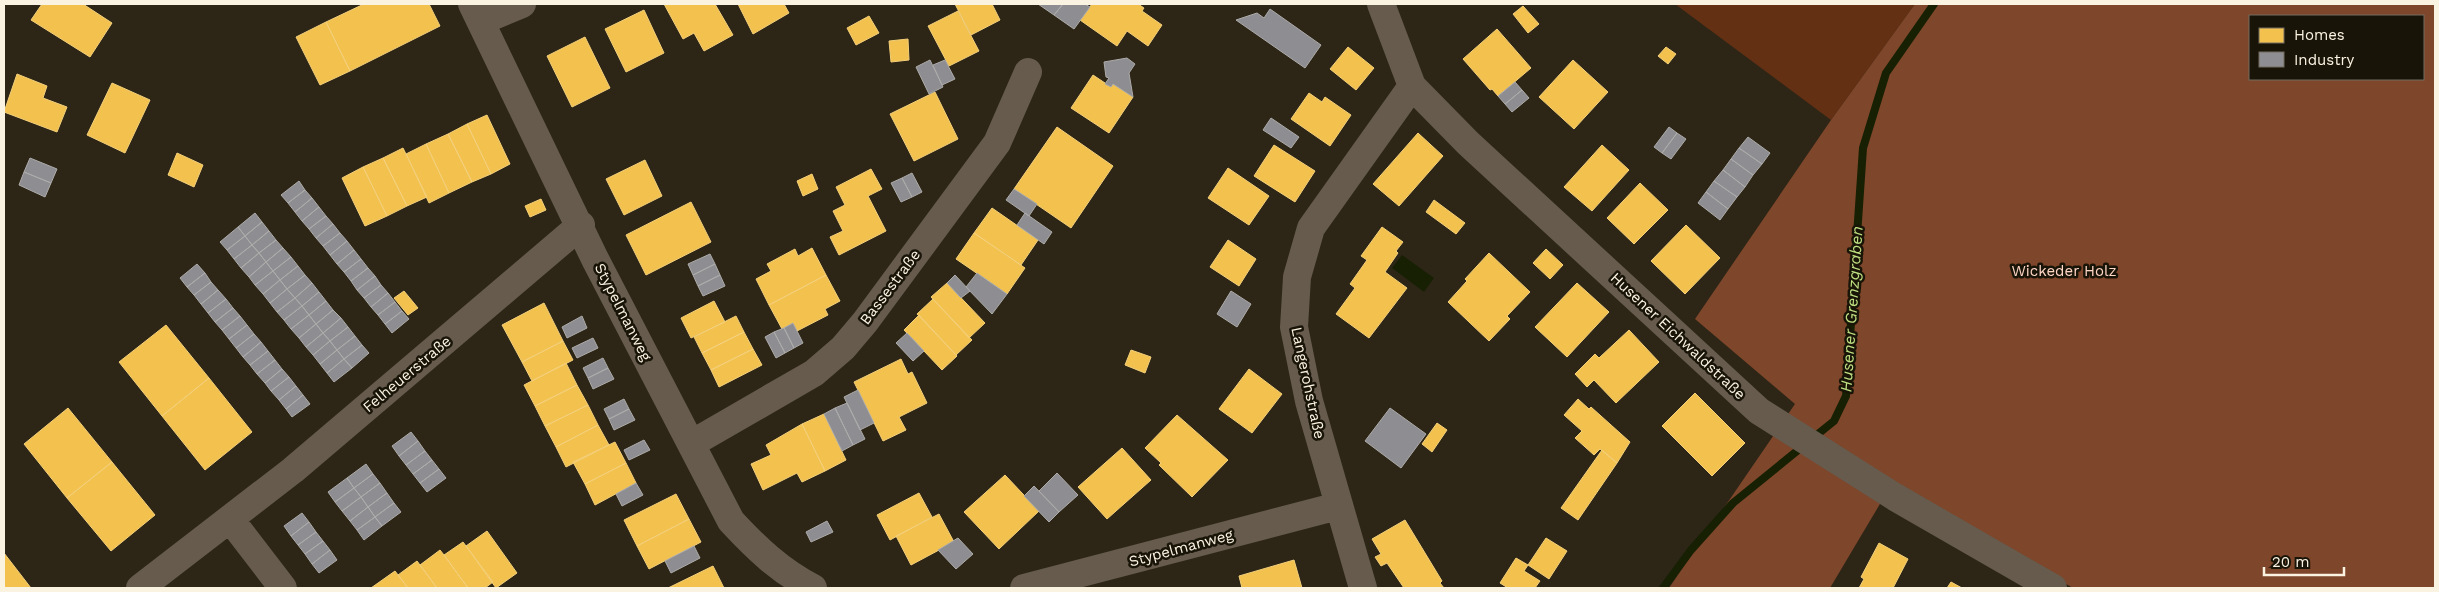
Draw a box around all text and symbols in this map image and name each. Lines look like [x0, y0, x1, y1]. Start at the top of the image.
legend [2249, 15, 2424, 80]
text: Homes [2294, 26, 2345, 44]
text: Industry [2294, 51, 2355, 69]
water label: Husener Grenzgraben [1836, 225, 1867, 393]
street label: Bassestraße [856, 246, 924, 328]
street label: Stypelmanweg [591, 260, 655, 364]
park label: Wickeder Holz [2011, 262, 2117, 280]
street label: Husener Eichwaldstraße [1607, 269, 1749, 403]
street label: Langerohstraße [1287, 325, 1329, 441]
street label: Felheuerstraße [359, 332, 455, 416]
street label: Stypelmanweg [1127, 525, 1235, 571]
scale bar [2264, 544, 2344, 576]
text: 20 m [2272, 553, 2310, 571]

